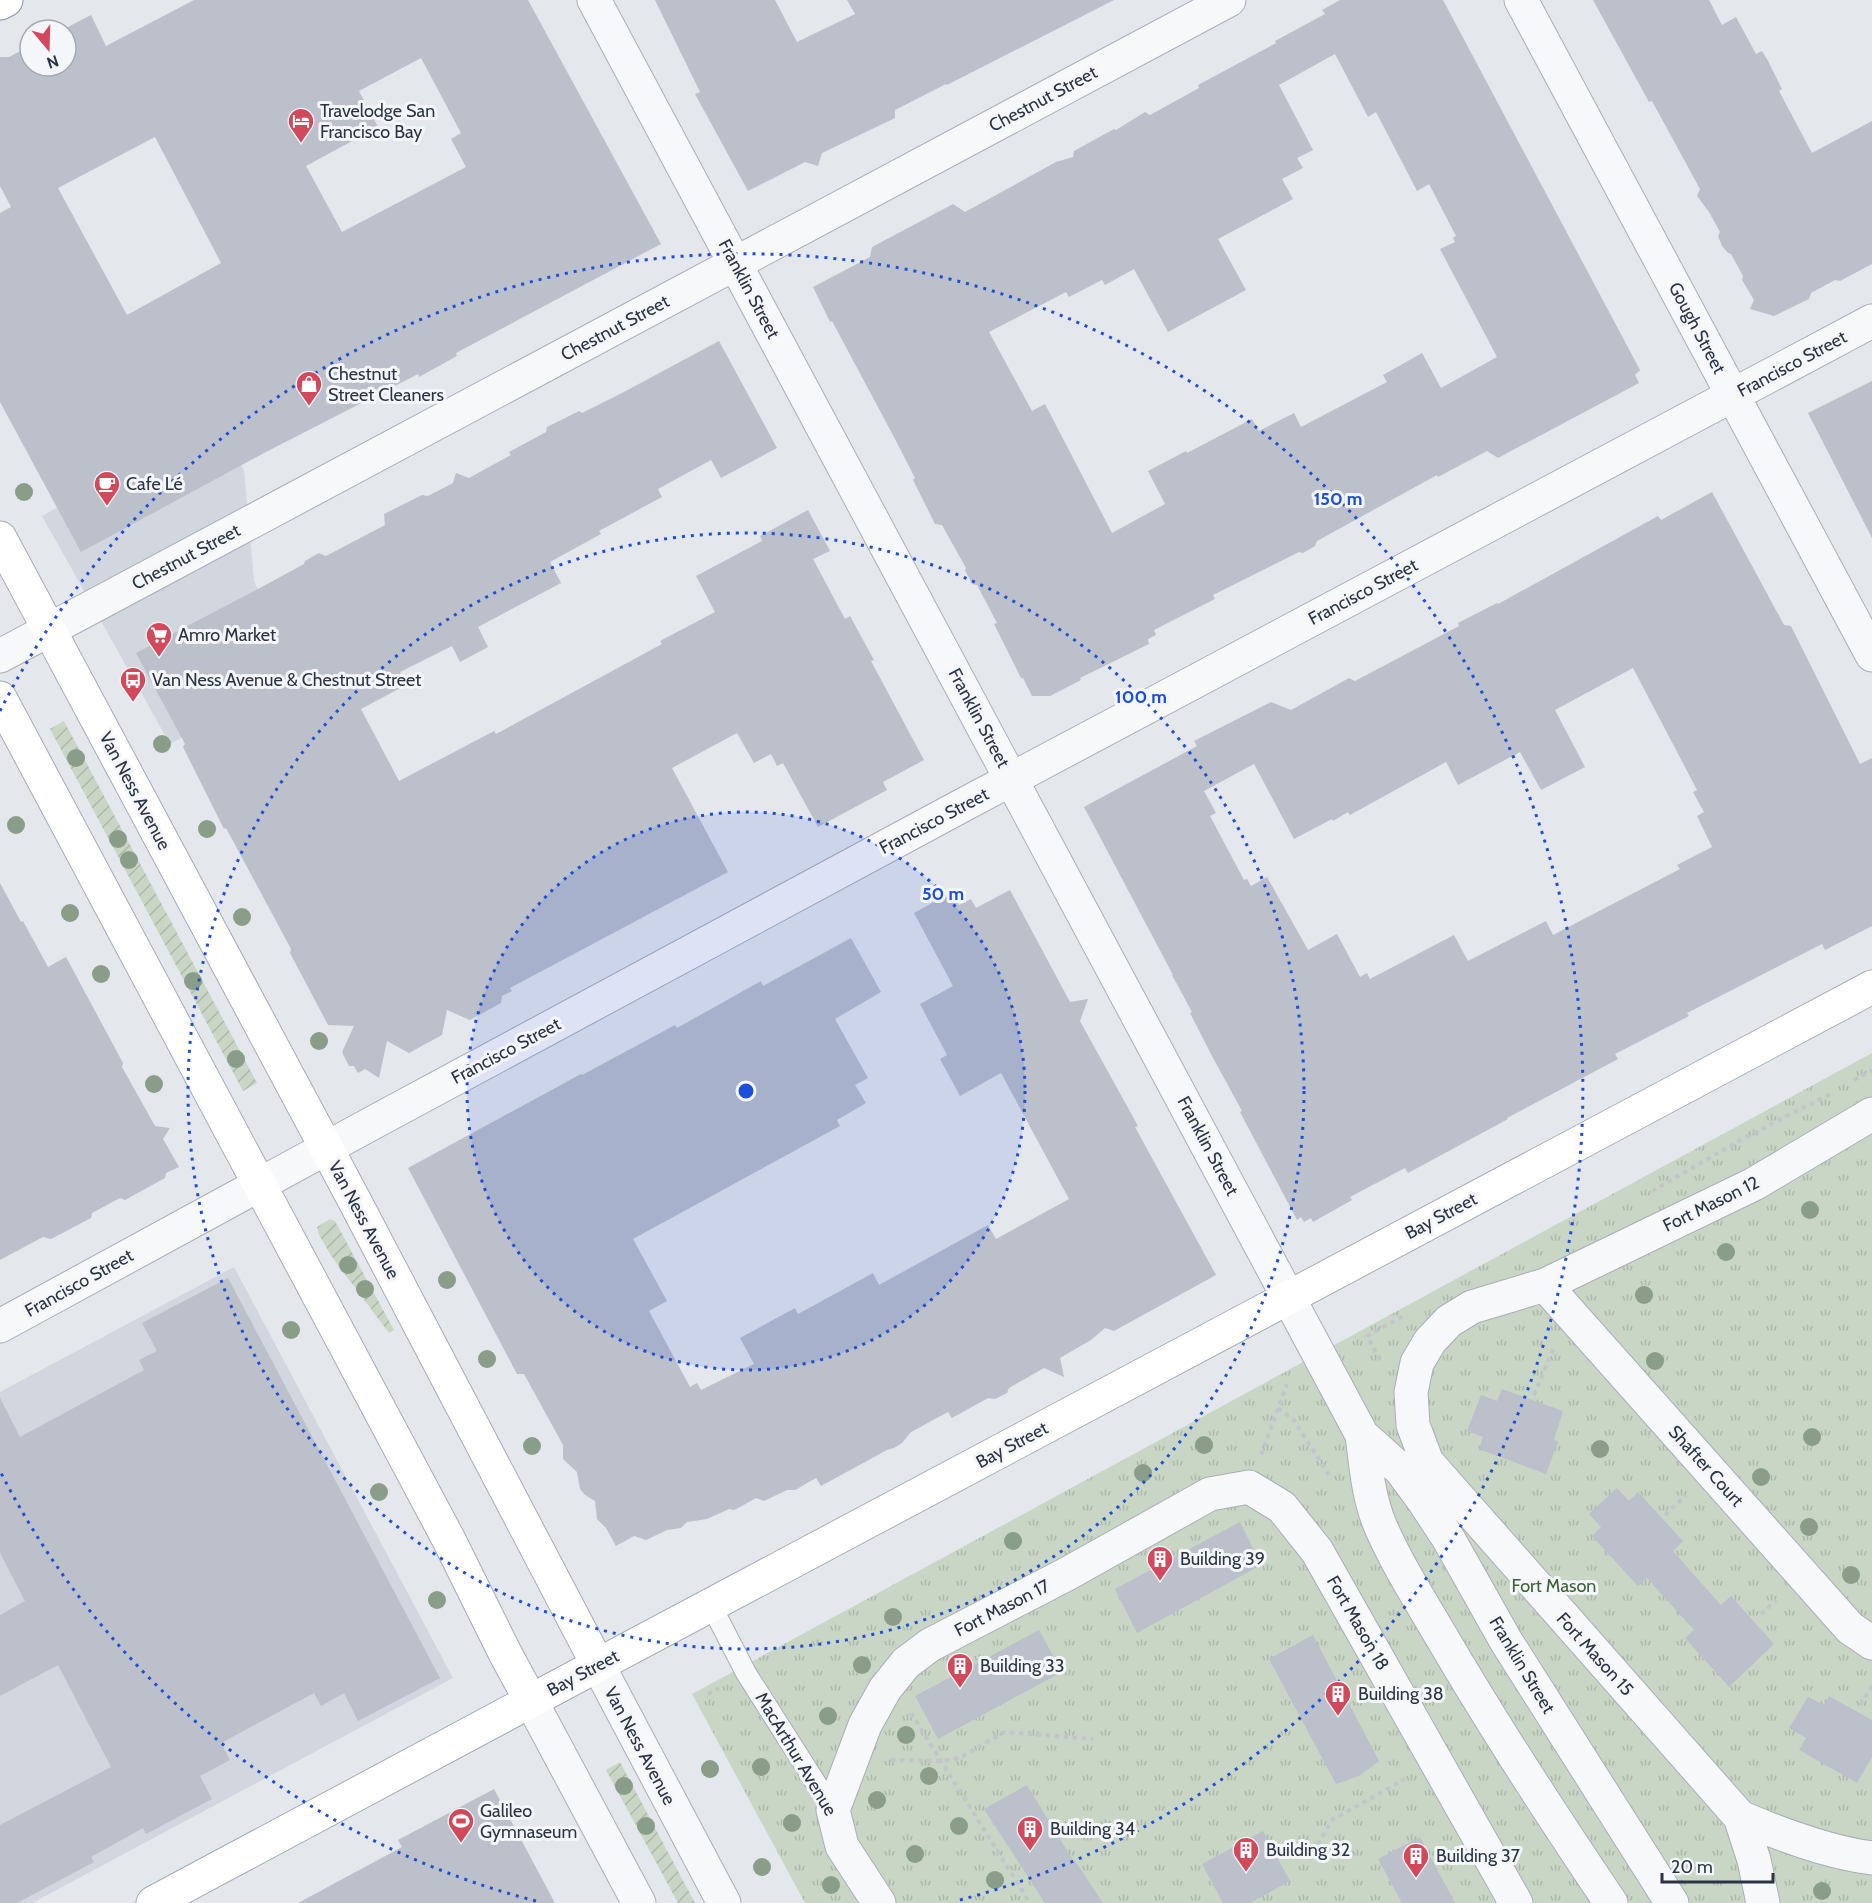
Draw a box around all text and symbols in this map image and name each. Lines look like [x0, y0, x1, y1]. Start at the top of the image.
north arrow [18, 18, 78, 78]
text: N [44, 51, 61, 73]
street label: Chestnut Street [985, 61, 1101, 137]
place label: Travelodge San Francisco Bay [320, 100, 435, 143]
hotel icon: Travelodge San Francisco Bay [286, 106, 316, 144]
street label: Franklin Street [714, 236, 784, 342]
street label: Gough Street [1664, 279, 1730, 377]
street label: Chestnut Street [557, 290, 673, 366]
street label: Francisco Street [1734, 326, 1850, 402]
place label: Chestnut Street Cleaners [328, 363, 444, 406]
shop icon: Chestnut Street Cleaners [294, 369, 324, 407]
cafe icon: Cafe Lé [92, 469, 122, 507]
place label: Cafe Lé [126, 473, 183, 495]
text: 150 m [1314, 488, 1362, 510]
street label: Chestnut Street [128, 519, 244, 595]
street label: Francisco Street [1305, 554, 1421, 630]
supermarket icon: Amro Market [144, 620, 174, 658]
place label: Amro Market [178, 624, 276, 646]
bus stop icon: Van Ness Avenue & Chestnut Street [118, 665, 148, 703]
street label: Franklin Street [944, 665, 1014, 771]
place label: Van Ness Avenue & Chestnut Street [152, 669, 421, 691]
text: 100 m [1115, 686, 1167, 708]
street label: Van Ness Avenue [95, 728, 175, 854]
street label: Francisco Street [876, 783, 992, 859]
text: 50 m [922, 883, 964, 905]
street label: Francisco Street [448, 1013, 564, 1089]
centre of rings [736, 1081, 756, 1101]
street label: Franklin Street [1173, 1093, 1243, 1199]
street label: Van Ness Avenue [324, 1157, 404, 1283]
street label: Fort Mason 12 [1659, 1171, 1763, 1237]
street label: Bay Street [1401, 1188, 1481, 1244]
street label: Francisco Street [21, 1244, 137, 1322]
street label: Bay Street [972, 1417, 1052, 1473]
street label: Shafter Court [1664, 1421, 1748, 1511]
building icon: Building 39 [1145, 1544, 1175, 1582]
place label: Building 39 [1180, 1548, 1265, 1570]
street label: Fort Mason 18 [1322, 1572, 1394, 1674]
street label: Fort Mason 17 [951, 1575, 1053, 1641]
park label: Fort Mason [1512, 1575, 1596, 1597]
street label: Fort Mason 15 [1552, 1608, 1638, 1700]
street label: Franklin Street [1484, 1612, 1560, 1718]
street label: Bay Street [543, 1645, 623, 1701]
building icon: Building 33 [945, 1651, 975, 1689]
place label: Building 33 [980, 1655, 1064, 1677]
building icon: Building 38 [1323, 1679, 1353, 1717]
street label: Van Ness Avenue [600, 1683, 680, 1809]
place label: Building 38 [1358, 1683, 1444, 1705]
street label: MacArthur Avenue [750, 1688, 842, 1820]
place label: Galileo Gymnaseum [480, 1800, 577, 1843]
sports icon: Galileo Gymnaseum [446, 1806, 476, 1844]
building icon: Building 34 [1015, 1814, 1045, 1852]
place label: Building 34 [1050, 1818, 1135, 1840]
building icon: Building 32 [1231, 1835, 1261, 1873]
place label: Building 32 [1266, 1839, 1350, 1861]
building icon: Building 37 [1401, 1841, 1431, 1879]
place label: Building 37 [1436, 1845, 1520, 1867]
scale bar [1662, 1846, 1773, 1884]
text: 20 m [1671, 1856, 1713, 1878]

